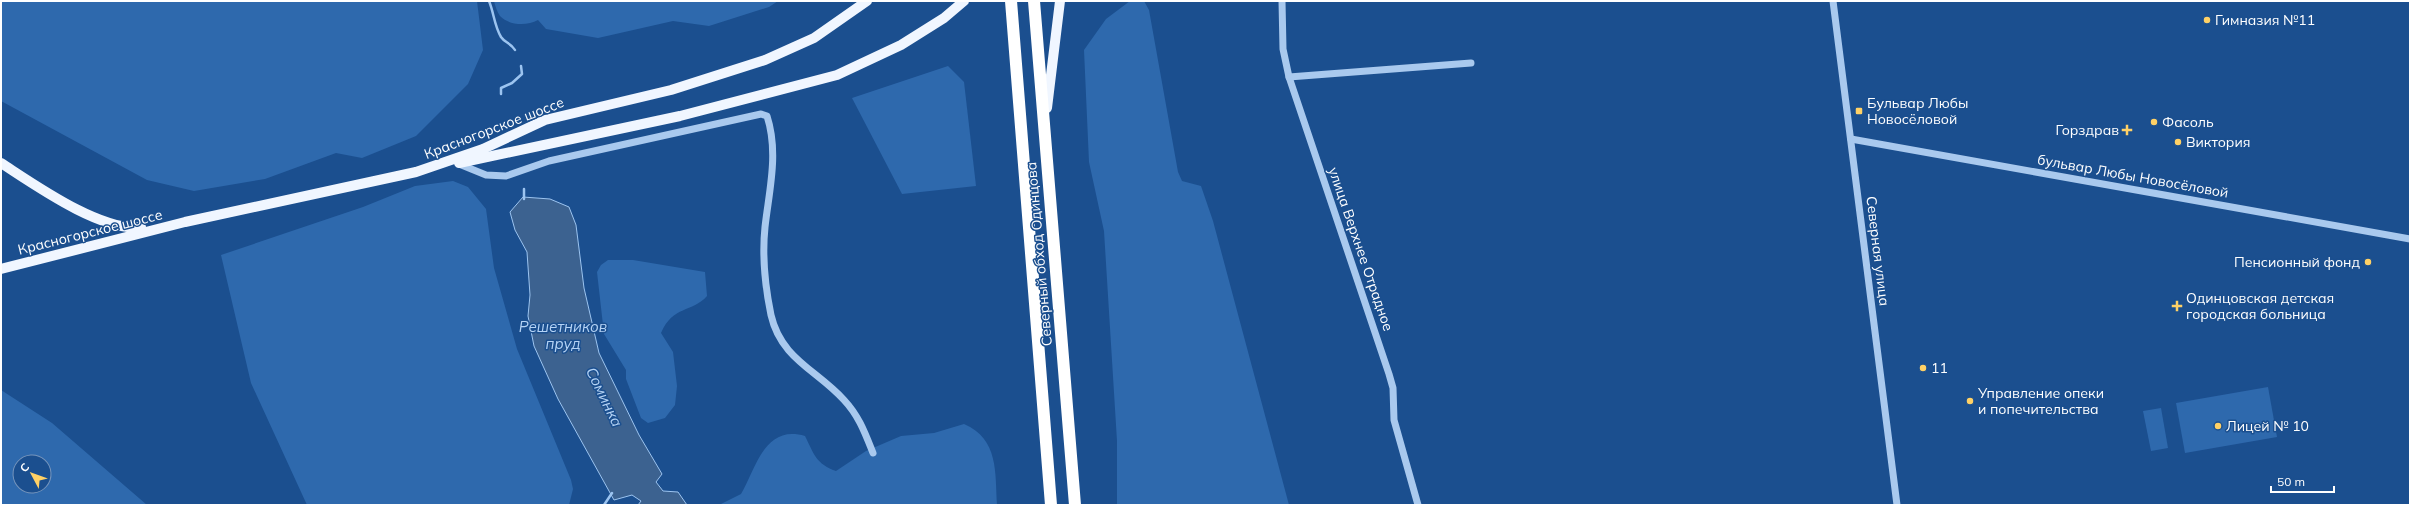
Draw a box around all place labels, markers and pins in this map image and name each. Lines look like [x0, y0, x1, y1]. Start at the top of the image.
place label: Гимназия №11 [2215, 11, 2315, 29]
marker: Гимназия №11 [2202, 15, 2212, 25]
place label: Бульвар Любы Новосёловой [1867, 94, 1968, 128]
marker: Бульвар Любы Новосёловой [1854, 106, 1864, 116]
place label: Фасоль [2162, 113, 2214, 131]
marker: Фасоль [2149, 117, 2159, 127]
place label: Горздрав [2056, 121, 2119, 139]
marker: Горздрав [2122, 125, 2132, 135]
place label: Виктория [2186, 133, 2250, 151]
marker: Виктория [2173, 137, 2183, 147]
place label: Пенсионный фонд [2234, 253, 2360, 271]
marker: Пенсионный фонд [2363, 257, 2373, 267]
place label: Одинцовская детская городская больница [2186, 289, 2334, 323]
marker: Одинцовская детская городская больница [2171, 300, 2183, 312]
place label: 11 [1931, 359, 1948, 377]
marker: 11 [1918, 363, 1928, 373]
place label: Управление опеки и попечительства [1977, 384, 2104, 418]
marker: Управление опеки и попечительства [1965, 396, 1975, 406]
place label: Лицей № 10 [2226, 417, 2309, 435]
marker: Лицей № 10 [2213, 421, 2223, 431]

